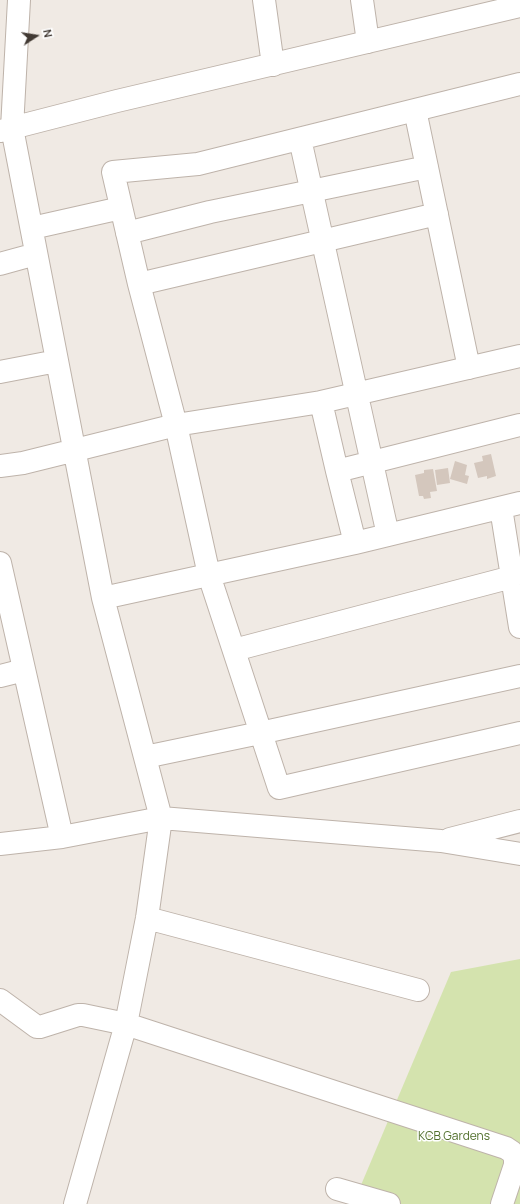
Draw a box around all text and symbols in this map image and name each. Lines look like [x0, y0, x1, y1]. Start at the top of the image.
north arrow [16, 16, 56, 56]
text: N [40, 28, 56, 39]
park label: KCB Gardens [418, 1130, 490, 1144]

